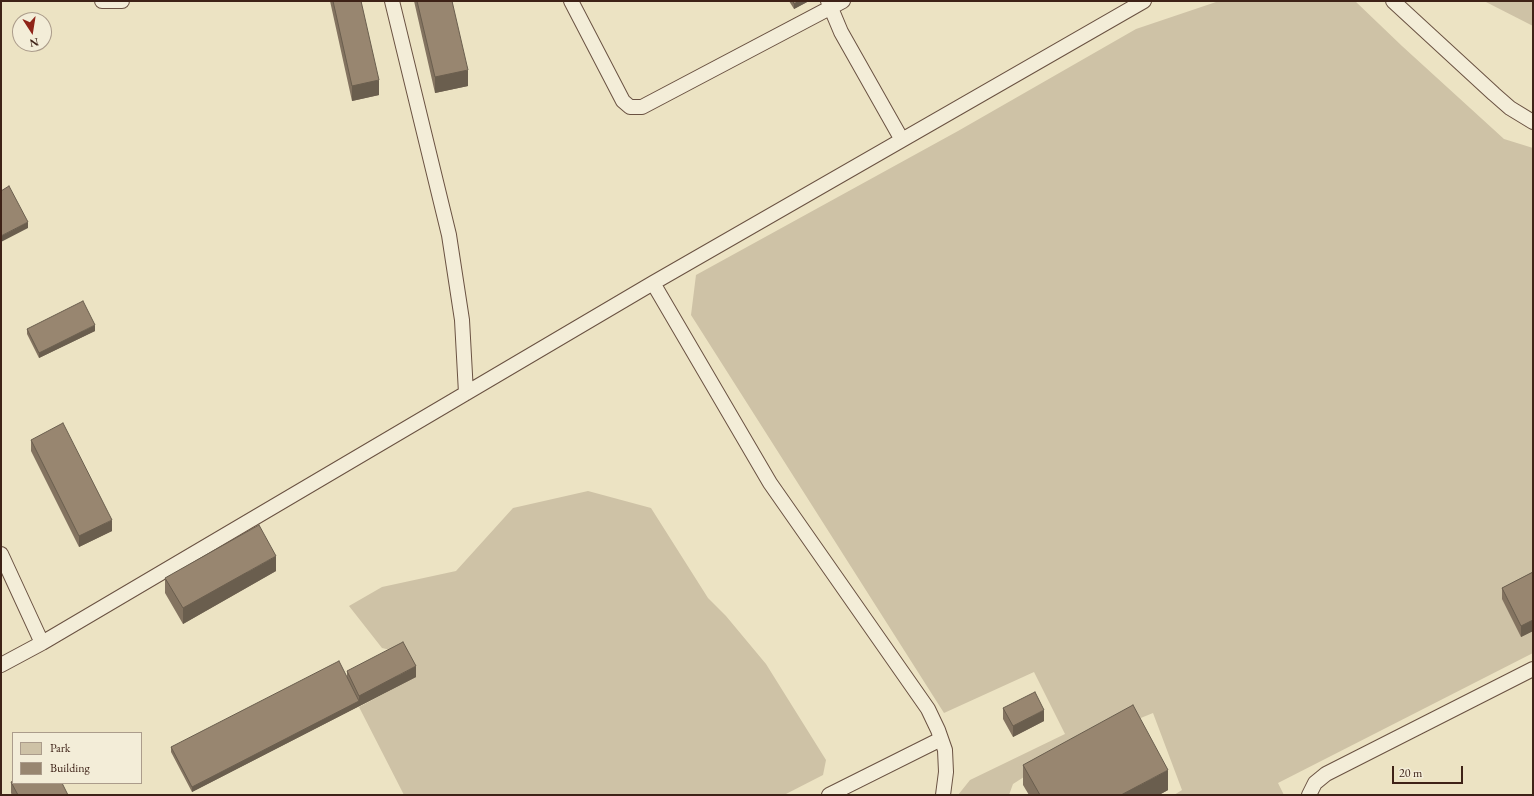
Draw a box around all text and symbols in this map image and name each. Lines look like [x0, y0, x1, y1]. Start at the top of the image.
north arrow [12, 12, 52, 52]
text: N [28, 35, 40, 51]
legend [12, 732, 142, 784]
text: Park [50, 740, 70, 756]
scale bar [1394, 758, 1465, 784]
text: Building [50, 760, 90, 776]
text: 20 m [1399, 765, 1422, 781]

